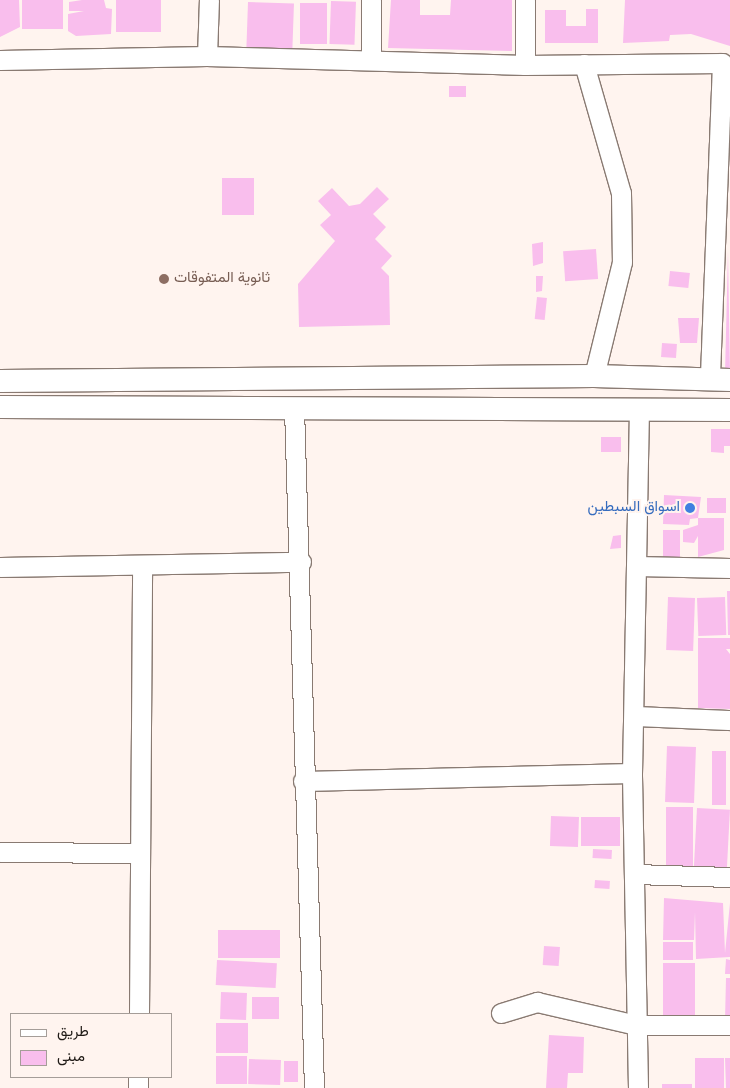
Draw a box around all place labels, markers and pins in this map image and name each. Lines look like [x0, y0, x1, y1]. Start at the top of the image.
place label: ثانوية المتفوقات [174, 270, 270, 288]
marker: ثانوية المتفوقات [158, 273, 170, 285]
place label: اسواق السبطين [588, 499, 680, 517]
marker: اسواق السبطين [684, 502, 696, 514]

